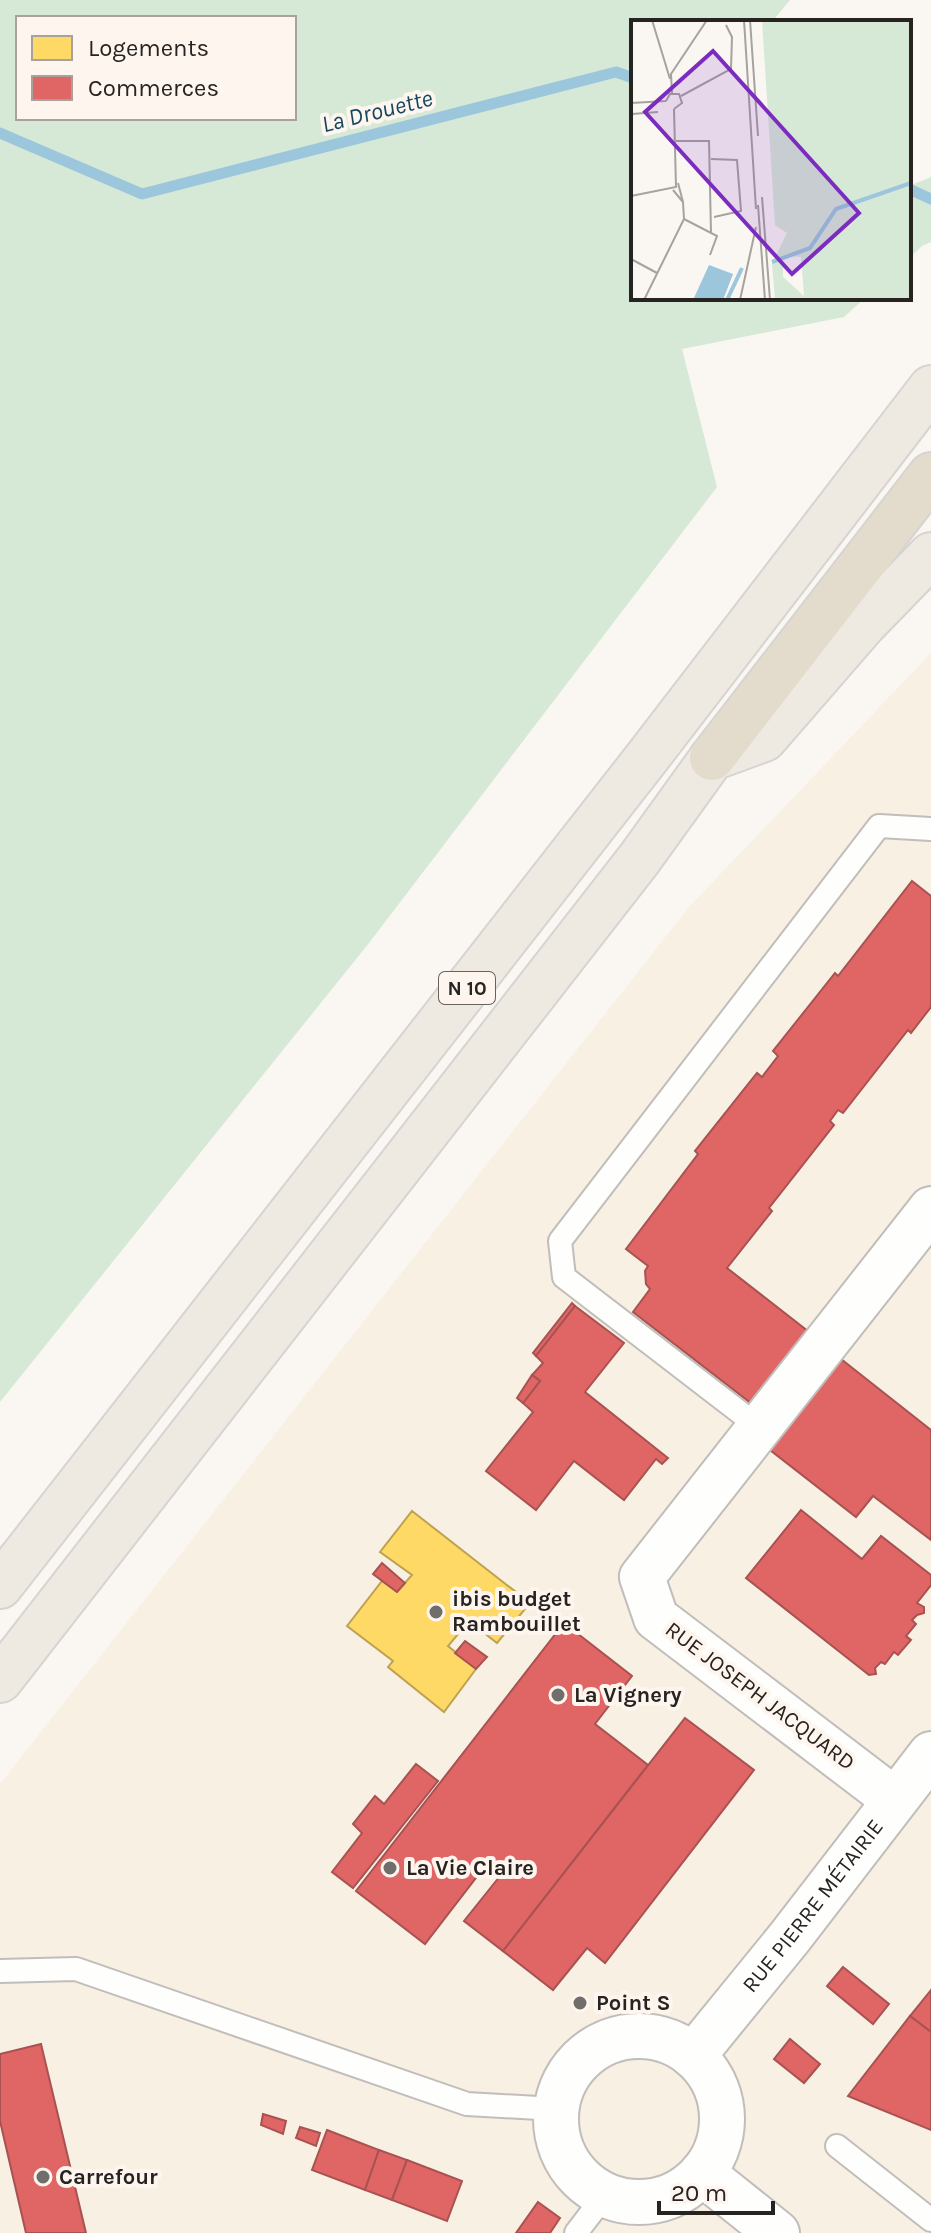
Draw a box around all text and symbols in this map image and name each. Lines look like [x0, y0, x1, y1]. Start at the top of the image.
legend [16, 16, 296, 120]
inset map [631, 20, 911, 300]
text: Logements [88, 34, 209, 62]
text: Commerces [88, 74, 219, 102]
water label: La Drouette [319, 84, 435, 138]
road number: N 10 [439, 972, 495, 1004]
place label: ibis budget Rambouillet [452, 1586, 581, 1637]
marker: ibis budget Rambouillet [427, 1603, 445, 1621]
street label: RUE JOSEPH JACQUARD [660, 1616, 860, 1776]
place label: La Vignery [574, 1682, 682, 1708]
marker: La Vignery [549, 1686, 567, 1704]
street label: RUE PIERRE MÉTAIRIE [737, 1814, 889, 1998]
place label: La Vie Claire [406, 1855, 534, 1881]
marker: La Vie Claire [381, 1859, 399, 1877]
place label: Point S [596, 1990, 670, 2016]
marker: Point S [571, 1994, 589, 2012]
place label: Carrefour [59, 2164, 158, 2190]
scale bar [659, 2165, 773, 2215]
marker: Carrefour [34, 2168, 52, 2186]
text: 20 m [671, 2179, 727, 2207]

